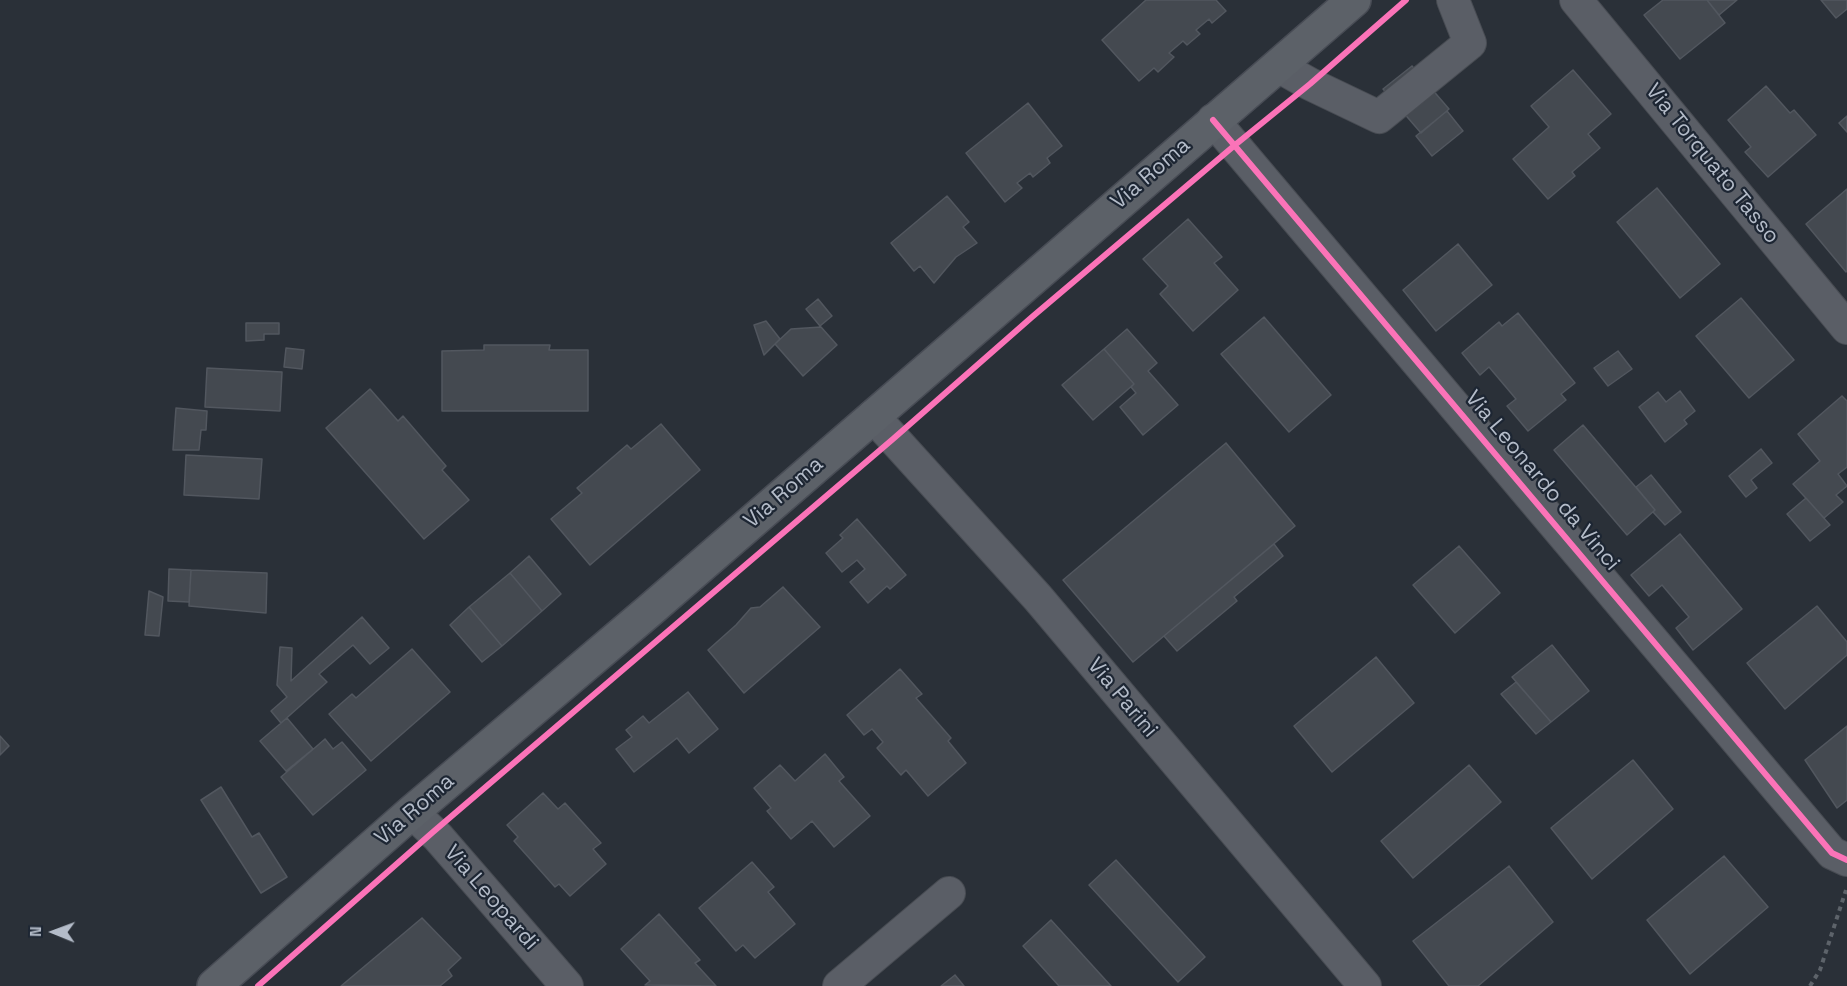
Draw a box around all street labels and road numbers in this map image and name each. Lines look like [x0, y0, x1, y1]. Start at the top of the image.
street label: Via Torquato Tasso [1639, 79, 1785, 249]
street label: Via Roma [1106, 132, 1196, 216]
street label: Via Leonardo da Vinci [1459, 386, 1625, 576]
street label: Via Roma [739, 451, 829, 535]
street label: Via Parini [1081, 653, 1163, 743]
street label: Via Roma [370, 768, 460, 852]
street label: Via Leopardi [438, 840, 544, 956]

